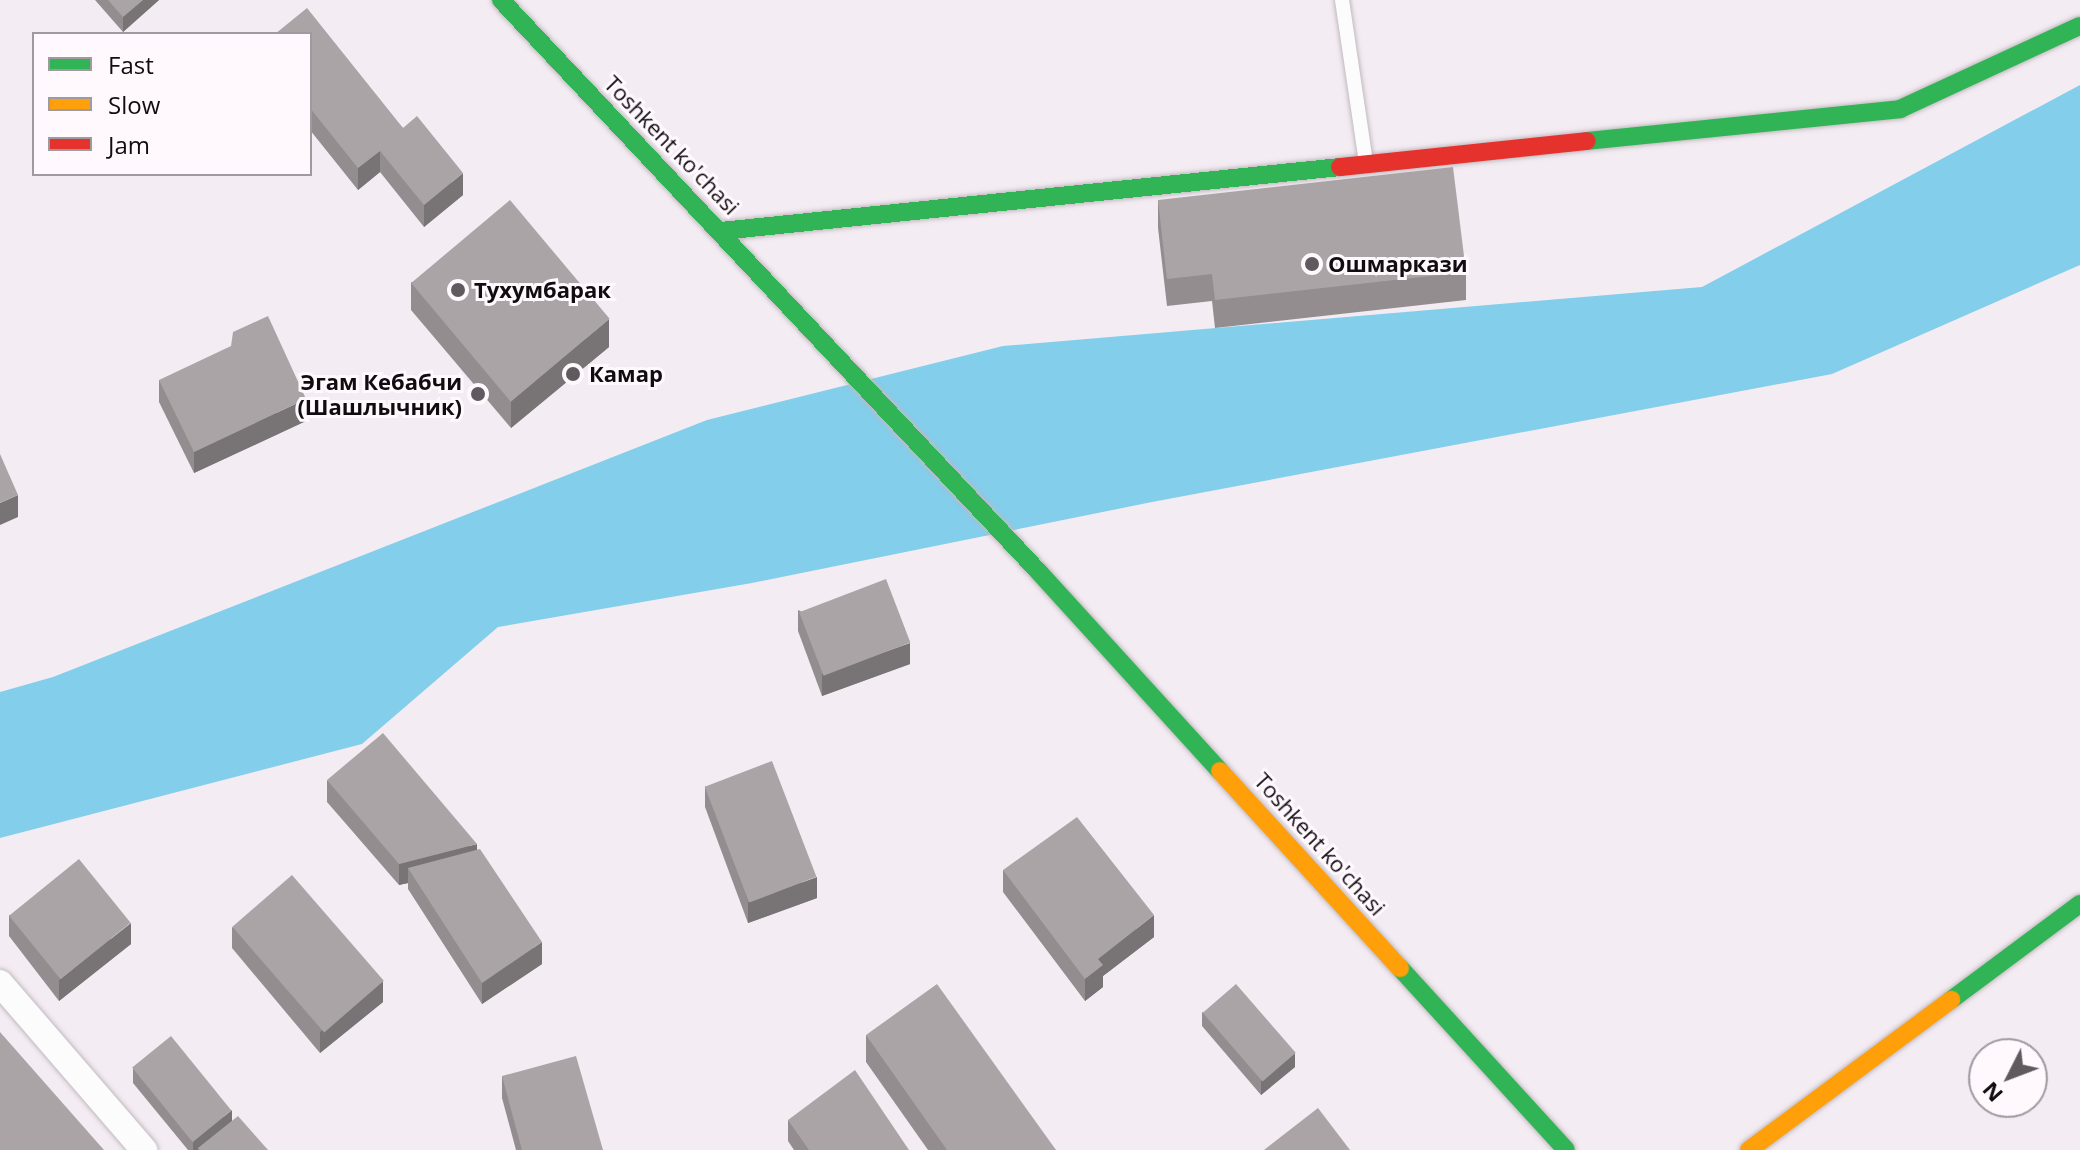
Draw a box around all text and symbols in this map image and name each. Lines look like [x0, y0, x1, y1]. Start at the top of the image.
legend [32, 32, 312, 176]
text: Fast [108, 48, 154, 81]
street label: Toshkent ko'chasi [599, 70, 745, 220]
text: Slow [108, 88, 160, 121]
text: Jam [108, 128, 150, 161]
place label: Ошмаркази [1328, 251, 1468, 277]
marker: Ошмаркази [1303, 255, 1321, 273]
place label: Тухумбарак [474, 277, 611, 303]
marker: Тухумбарак [449, 281, 467, 299]
place label: Камар [589, 361, 663, 387]
marker: Камар [564, 365, 582, 383]
place label: Эгам Кебабчи (Шашлычник) [297, 368, 462, 420]
marker: Эгам Кебабчи (Шашлычник) [469, 385, 487, 403]
street label: Toshkent ko'chasi [1249, 767, 1391, 921]
north arrow [1968, 1038, 2048, 1118]
text: N [1975, 1076, 2009, 1109]

